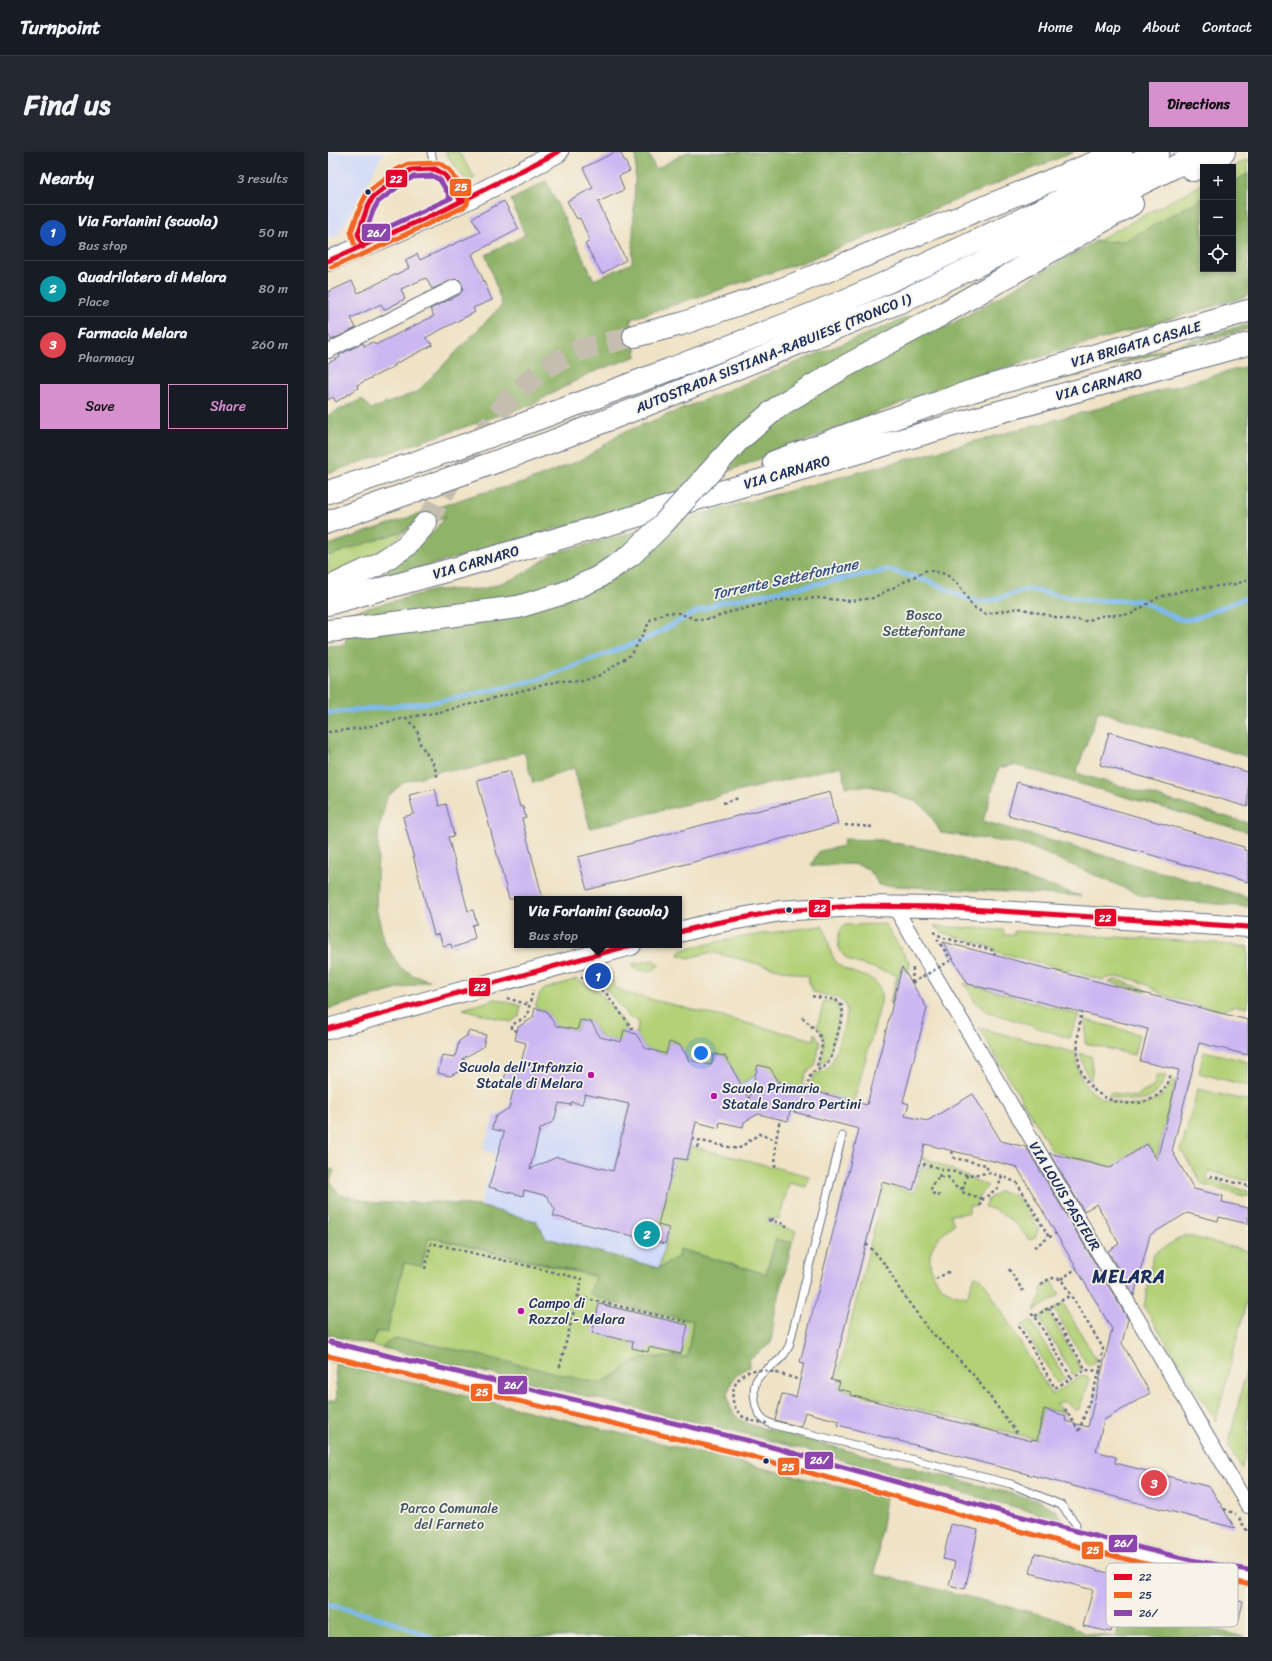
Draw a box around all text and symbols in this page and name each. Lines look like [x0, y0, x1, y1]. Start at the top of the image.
text: Turnpoint [20, 11, 101, 44]
text: Home [1038, 15, 1073, 40]
text: Map [1095, 15, 1121, 40]
text: About [1143, 15, 1180, 40]
text: Contact [1202, 15, 1252, 40]
text: Find us [24, 80, 111, 129]
button: Directions [1149, 82, 1248, 127]
text: Nearby [40, 163, 94, 193]
map controls [1200, 164, 1236, 272]
button: + [1200, 164, 1236, 200]
text: 3 results [237, 167, 288, 190]
line badge: 22 [385, 169, 408, 188]
text: 22 [389, 170, 403, 189]
line badge: 25 [449, 178, 472, 197]
text: 25 [453, 178, 468, 197]
unlabelled marker [363, 187, 373, 197]
button: − [1200, 200, 1236, 236]
text: Via Forlanini (scuola) [78, 208, 217, 234]
text: 1 [50, 221, 56, 244]
text: 50 m [258, 221, 288, 244]
line badge: 26/ [361, 223, 391, 242]
text: 26/ [366, 224, 387, 243]
text: Bus stop [78, 234, 127, 257]
button: locate [1200, 236, 1236, 272]
text: Quadrilatero di Melara [78, 264, 226, 290]
text: 2 [49, 277, 57, 300]
text: 80 m [259, 277, 288, 300]
street label: AUTOSTRADA SISTIANA-RABUIESE (TRONCO I) [631, 286, 916, 421]
text: Place [78, 290, 109, 313]
street label: VIA BRIGATA CASALE [1068, 314, 1205, 375]
text: Farmacia Melara [78, 320, 187, 346]
text: 3 [49, 333, 57, 356]
text: 260 m [252, 333, 288, 356]
text: Pharmacy [78, 346, 134, 369]
street label: VIA CARNARO [1053, 361, 1145, 408]
button: Save [40, 384, 160, 429]
button: Share [168, 384, 288, 429]
street label: VIA CARNARO [741, 448, 833, 497]
street label: VIA CARNARO [430, 538, 522, 587]
water label: Torrente Settefontane [709, 551, 862, 607]
park label: Bosco Settefontane [883, 603, 965, 644]
popup [514, 896, 682, 948]
text: Via Forlanini (scuola) [529, 898, 667, 924]
line badge: 22 [808, 899, 831, 918]
text: 22 [813, 899, 827, 918]
unlabelled marker [784, 905, 794, 915]
line badge: 22 [1094, 908, 1117, 927]
text: 22 [1098, 909, 1112, 928]
text: Bus stop [529, 924, 578, 947]
pin: 1 [585, 961, 611, 991]
line badge: 22 [468, 977, 491, 997]
text: 22 [473, 978, 487, 997]
your location [691, 1043, 711, 1063]
place label: Scuola dell'Infanzia Statale di Melara [459, 1055, 583, 1096]
marker: Scuola dell'Infanzia Statale di Melara [586, 1070, 596, 1080]
place label: Scuola Primaria Statale Sandro Pertini [722, 1076, 862, 1117]
marker: Scuola Primaria Statale Sandro Pertini [709, 1091, 719, 1101]
street label: VIA LOUIS PASTEUR [1022, 1137, 1108, 1256]
pin: 2 [634, 1219, 660, 1249]
district label: MELARA [1091, 1261, 1166, 1293]
place label: Campo di Rozzol - Melara [529, 1291, 626, 1332]
marker: Campo di Rozzol - Melara [516, 1306, 526, 1316]
line badge: 26/ [497, 1375, 528, 1395]
text: 26/ [503, 1376, 524, 1395]
line badge: 25 [470, 1383, 493, 1402]
text: 25 [474, 1383, 489, 1402]
line badge: 26/ [804, 1451, 834, 1470]
text: 26/ [809, 1451, 830, 1470]
unlabelled marker [761, 1456, 771, 1466]
line badge: 25 [777, 1457, 800, 1476]
text: 25 [780, 1458, 795, 1477]
pin: 3 [1141, 1468, 1167, 1498]
park label: Parco Comunale del Farneto [400, 1496, 498, 1537]
line badge: 26/ [1108, 1534, 1138, 1553]
text: 26/ [1113, 1534, 1134, 1553]
line badge: 25 [1081, 1541, 1104, 1560]
text: 25 [1085, 1541, 1100, 1560]
legend [1106, 1563, 1238, 1627]
text: 22 [1139, 1568, 1152, 1587]
text: 25 [1139, 1586, 1152, 1605]
text: 26/ [1139, 1604, 1159, 1623]

